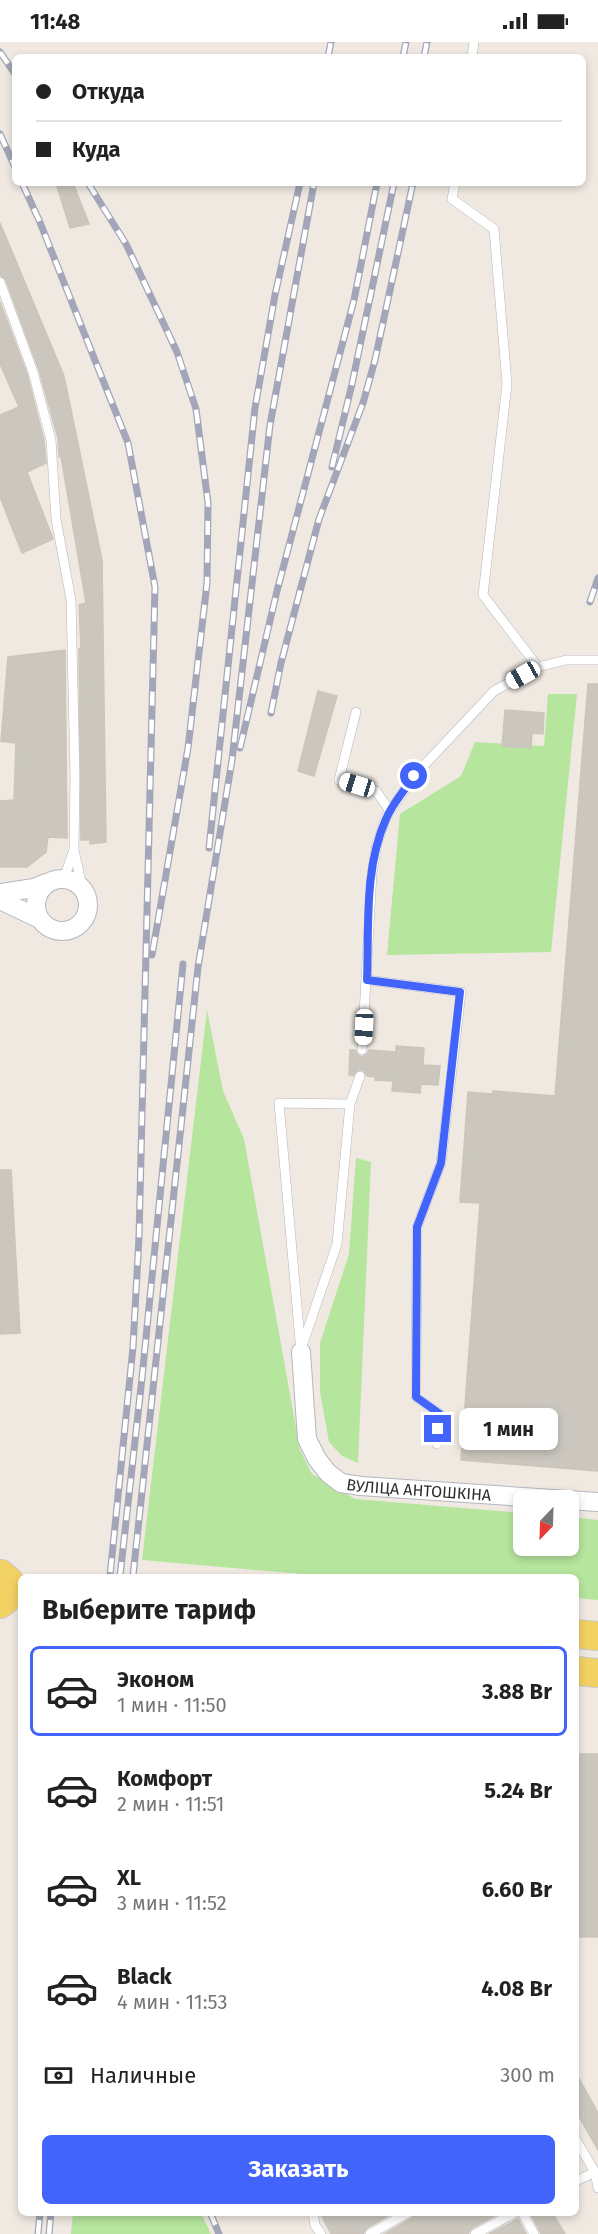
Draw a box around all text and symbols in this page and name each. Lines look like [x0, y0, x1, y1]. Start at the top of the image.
text: 11:48 [30, 8, 80, 35]
text: Откуда [72, 78, 145, 105]
text: Куда [72, 136, 121, 163]
car [503, 658, 543, 692]
route start [400, 762, 427, 789]
car [337, 771, 377, 799]
car [354, 1009, 374, 1045]
callout: 1 мин [459, 1408, 558, 1450]
route end [424, 1415, 451, 1442]
text: 1 мин [483, 1417, 534, 1441]
street label: ВУЛІЦА АНТОШКІНА [345, 1474, 493, 1504]
north arrow [513, 1490, 579, 1556]
map controls [513, 1490, 579, 1556]
text: Выберите тариф [42, 1594, 256, 1626]
icon: car [45, 1664, 99, 1718]
text: Эконом [117, 1666, 194, 1693]
text: 3.88 Br [482, 1678, 552, 1705]
text: 1 мин · 11:50 [117, 1693, 227, 1717]
icon: car [45, 1763, 99, 1817]
text: Комфорт [117, 1765, 212, 1792]
text: 5.24 Br [484, 1777, 552, 1804]
text: 2 мин · 11:51 [117, 1792, 224, 1816]
icon: car [45, 1862, 99, 1916]
text: XL [117, 1864, 141, 1891]
text: 6.60 Br [482, 1876, 552, 1903]
text: 3 мин · 11:52 [117, 1891, 227, 1915]
icon: car [45, 1961, 99, 2015]
text: Black [117, 1963, 172, 1990]
text: 4.08 Br [481, 1975, 552, 2002]
text: 4 мин · 11:53 [117, 1990, 227, 2014]
icon: cash [42, 2059, 75, 2092]
text: Наличные [90, 2062, 196, 2089]
text: 300 m [500, 2063, 555, 2087]
button: Заказать [42, 2135, 555, 2204]

